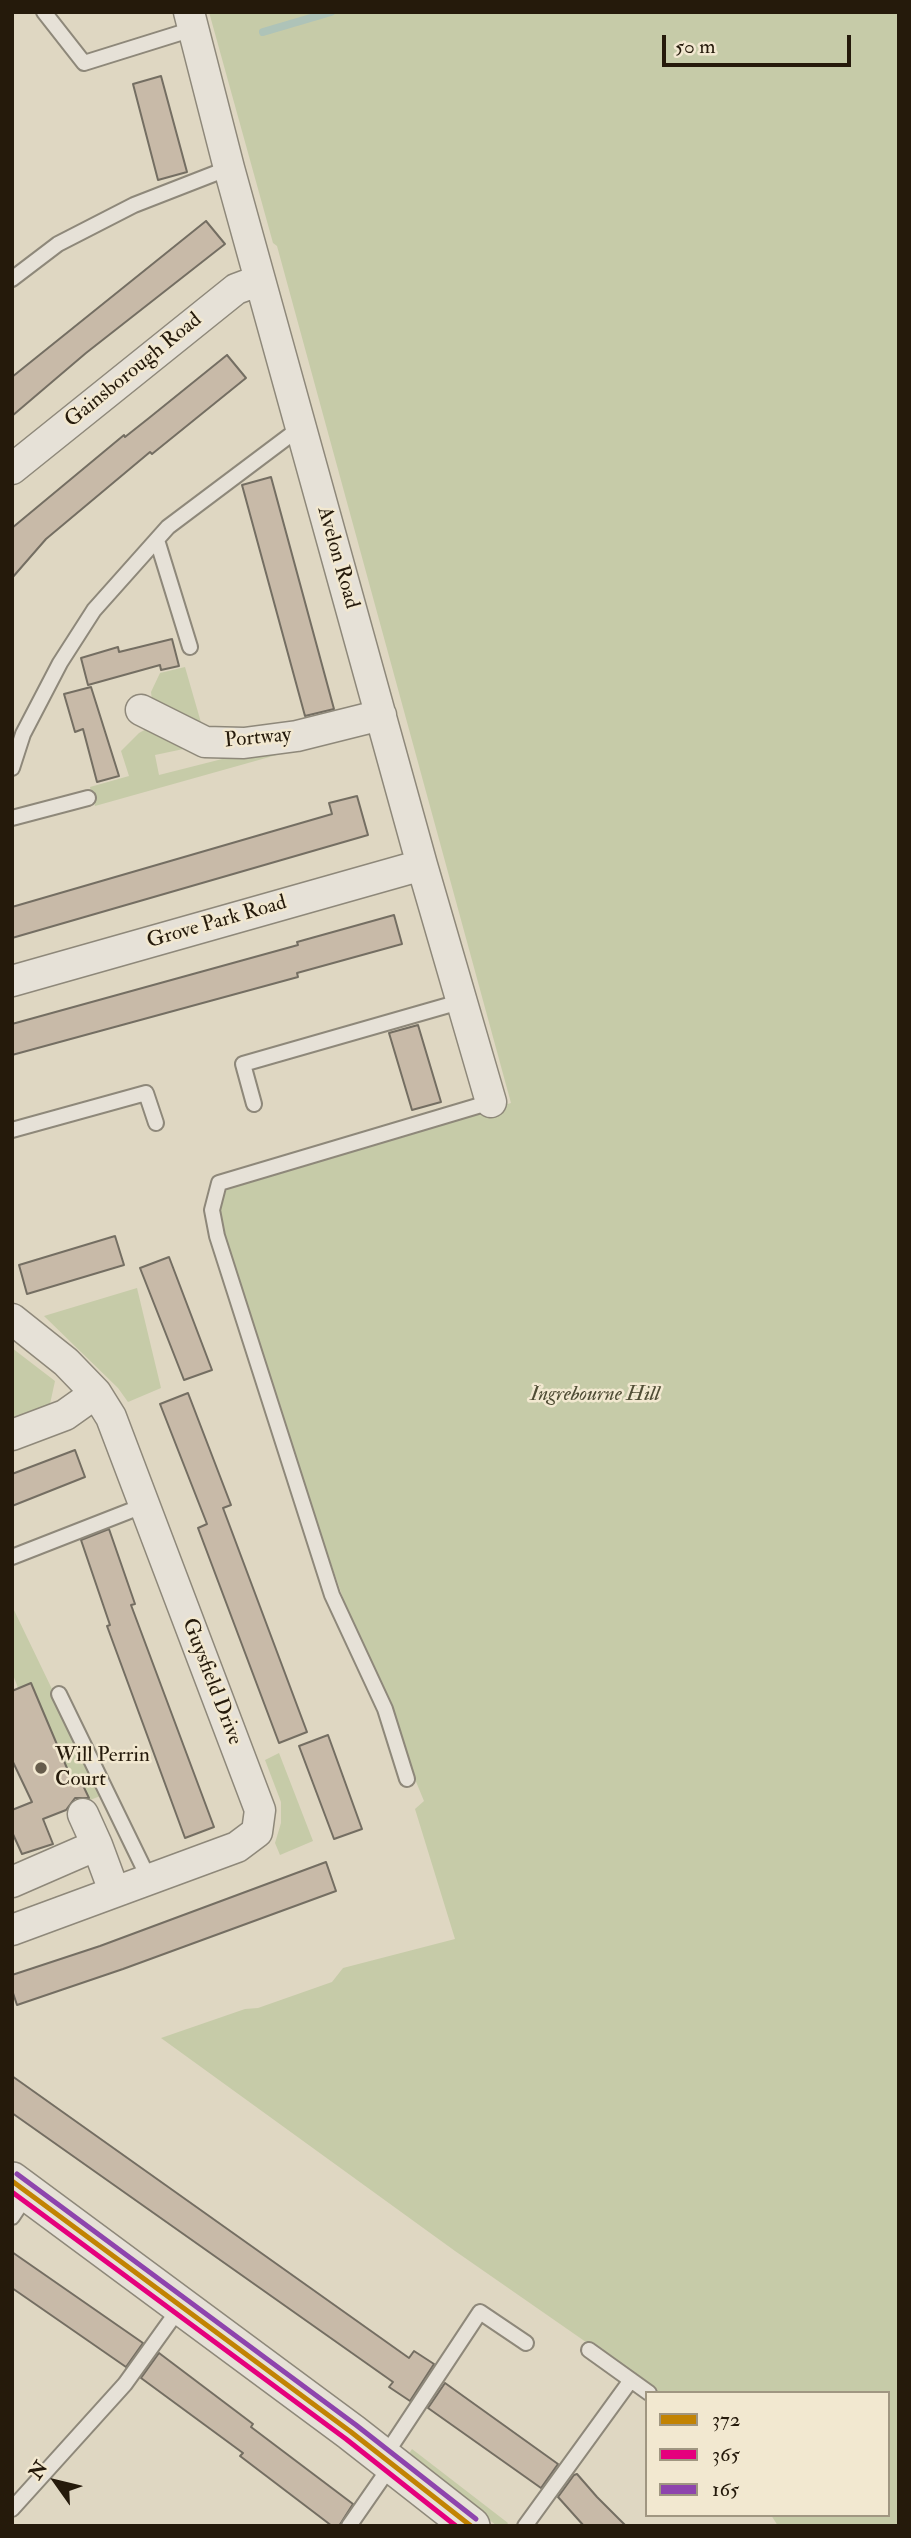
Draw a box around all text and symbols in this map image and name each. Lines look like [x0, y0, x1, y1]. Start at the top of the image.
scale bar [666, 21, 855, 65]
text: 50 m [675, 33, 716, 60]
street label: Gainsborough Road [61, 308, 207, 434]
street label: Avelon Road [310, 504, 364, 612]
street label: Portway [224, 724, 292, 754]
street label: Grove Park Road [144, 891, 290, 955]
park label: Ingrebourne Hill [530, 1382, 660, 1408]
street label: Guysfield Drive [175, 1615, 247, 1749]
place label: Will Perrin Court [55, 1743, 150, 1793]
marker: Will Perrin Court [33, 1760, 49, 1776]
legend [645, 2391, 890, 2517]
text: 372 [712, 2406, 740, 2433]
text: 365 [712, 2441, 740, 2468]
north arrow [21, 2447, 91, 2517]
text: N [24, 2456, 53, 2484]
text: 165 [712, 2476, 739, 2503]

